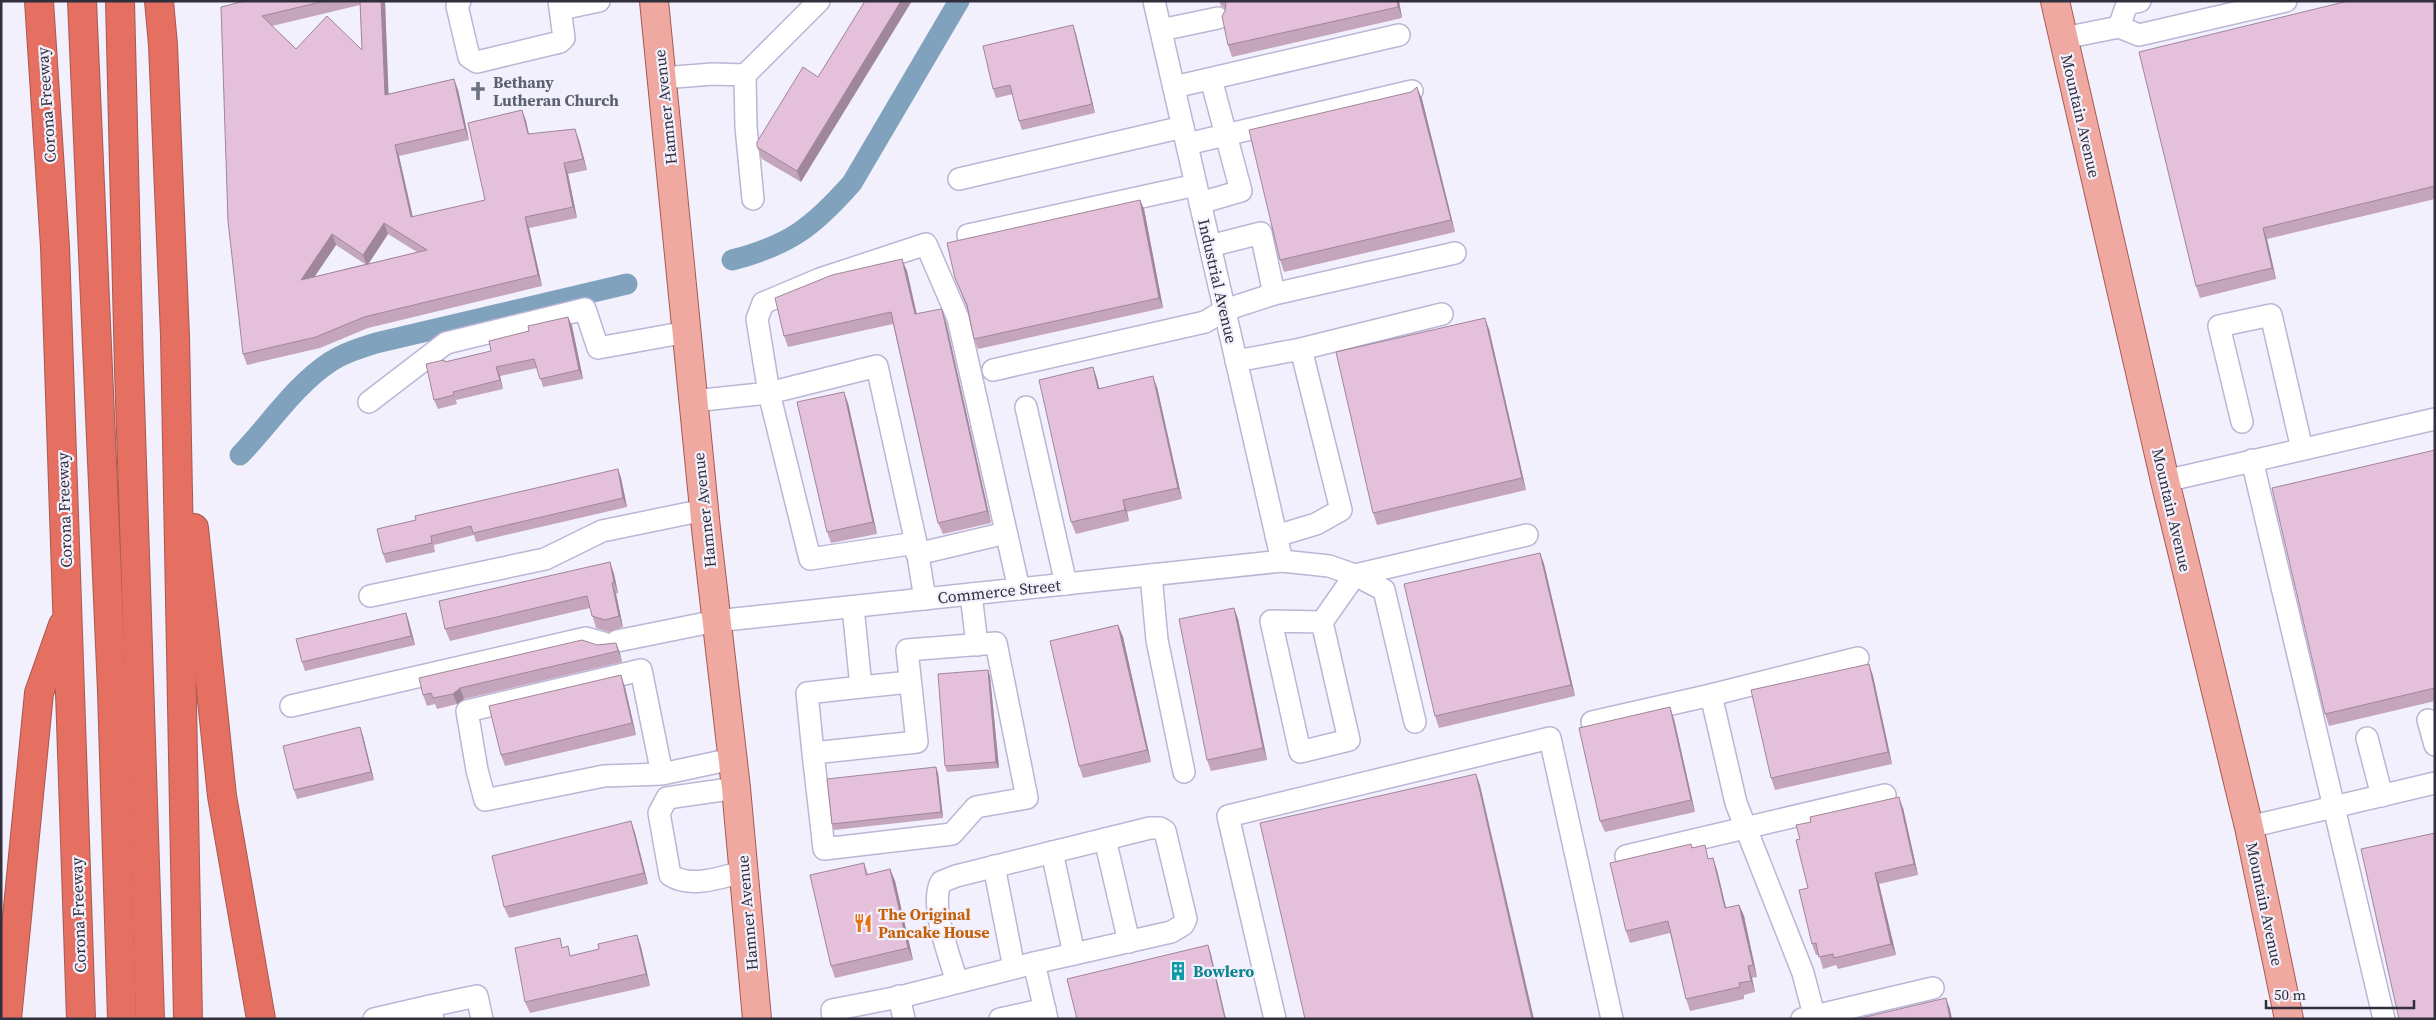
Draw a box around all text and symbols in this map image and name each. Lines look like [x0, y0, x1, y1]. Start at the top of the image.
street label: Corona Freeway [31, 46, 61, 163]
street label: Hamner Avenue [648, 48, 682, 166]
street label: Mountain Avenue [2056, 52, 2106, 180]
place label: Bethany Lutheran Church [493, 71, 619, 111]
church icon: Bethany Lutheran Church [467, 80, 489, 102]
street label: Industrial Avenue [1193, 217, 1243, 345]
street label: Mountain Avenue [2147, 446, 2197, 574]
street label: Corona Freeway [51, 451, 77, 568]
street label: Hamner Avenue [687, 451, 721, 569]
street label: Commerce Street [936, 574, 1062, 608]
street label: Mountain Avenue [2241, 840, 2289, 968]
street label: Hamner Avenue [731, 854, 763, 972]
street label: Corona Freeway [65, 856, 91, 973]
place label: The Original Pancake House [878, 903, 990, 943]
restaurant icon: The Original Pancake House [852, 912, 874, 934]
building icon: Bowlero [1167, 960, 1189, 982]
place label: Bowlero [1193, 960, 1254, 982]
scale bar [2266, 978, 2414, 1010]
text: 50 m [2274, 984, 2306, 1005]

